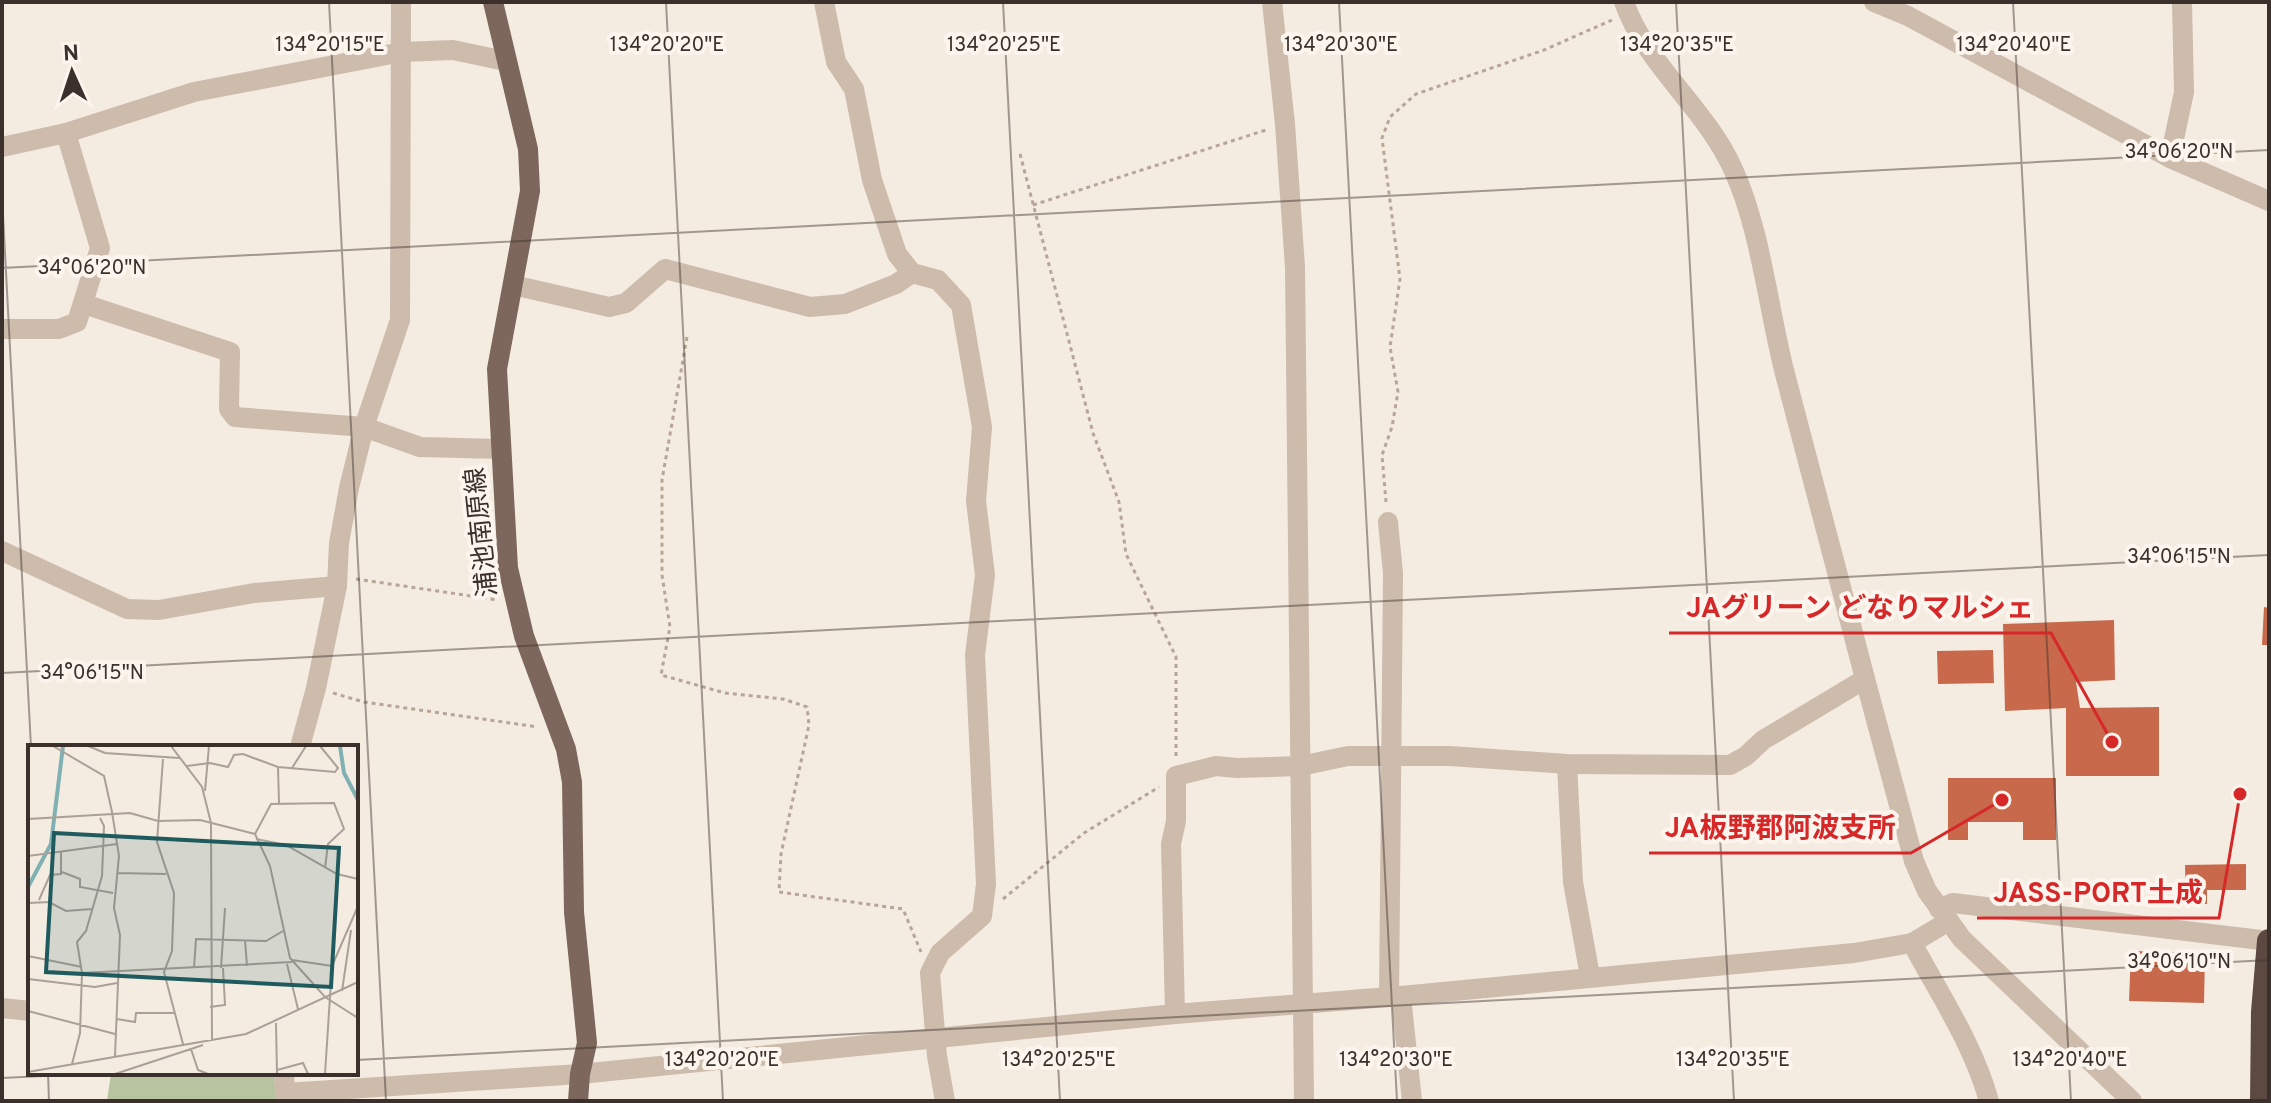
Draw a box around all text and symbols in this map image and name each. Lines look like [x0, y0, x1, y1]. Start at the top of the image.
north arrow [32, 32, 112, 112]
text: 134°20'15"E [275, 33, 385, 59]
text: 134°20'20"E [610, 33, 724, 59]
text: 134°20'25"E [947, 33, 1061, 59]
text: 134°20'30"E [1284, 33, 1398, 59]
text: 134°20'35"E [1620, 33, 1734, 59]
text: 134°20'40"E [1957, 33, 2071, 59]
text: N [62, 41, 80, 68]
text: 34°06'20"N [2125, 140, 2234, 166]
text: 34°06'20"N [38, 256, 147, 282]
street label: 浦池南原線 [460, 466, 506, 598]
text: 34°06'15"N [2127, 545, 2231, 571]
callout: JAグリーン どなりマルシェ [1669, 581, 2051, 633]
text: JAグリーン どなりマルシェ [1686, 592, 2034, 628]
text: 34°06'15"N [40, 661, 144, 687]
inset map [28, 745, 358, 1075]
callout: JA板野郡阿波支所 [1649, 801, 1911, 853]
text: JA板野郡阿波支所 [1665, 812, 1895, 848]
callout: JASS-PORT土成 [1977, 866, 2219, 918]
text: JASS-PORT土成 [1993, 877, 2203, 913]
text: 34°06'10"N [2127, 950, 2231, 976]
text: 134°20'20"E [665, 1048, 779, 1074]
text: 134°20'25"E [1002, 1048, 1116, 1074]
text: 134°20'30"E [1339, 1048, 1453, 1074]
text: 134°20'35"E [1676, 1048, 1790, 1074]
text: 134°20'40"E [2013, 1048, 2127, 1074]

